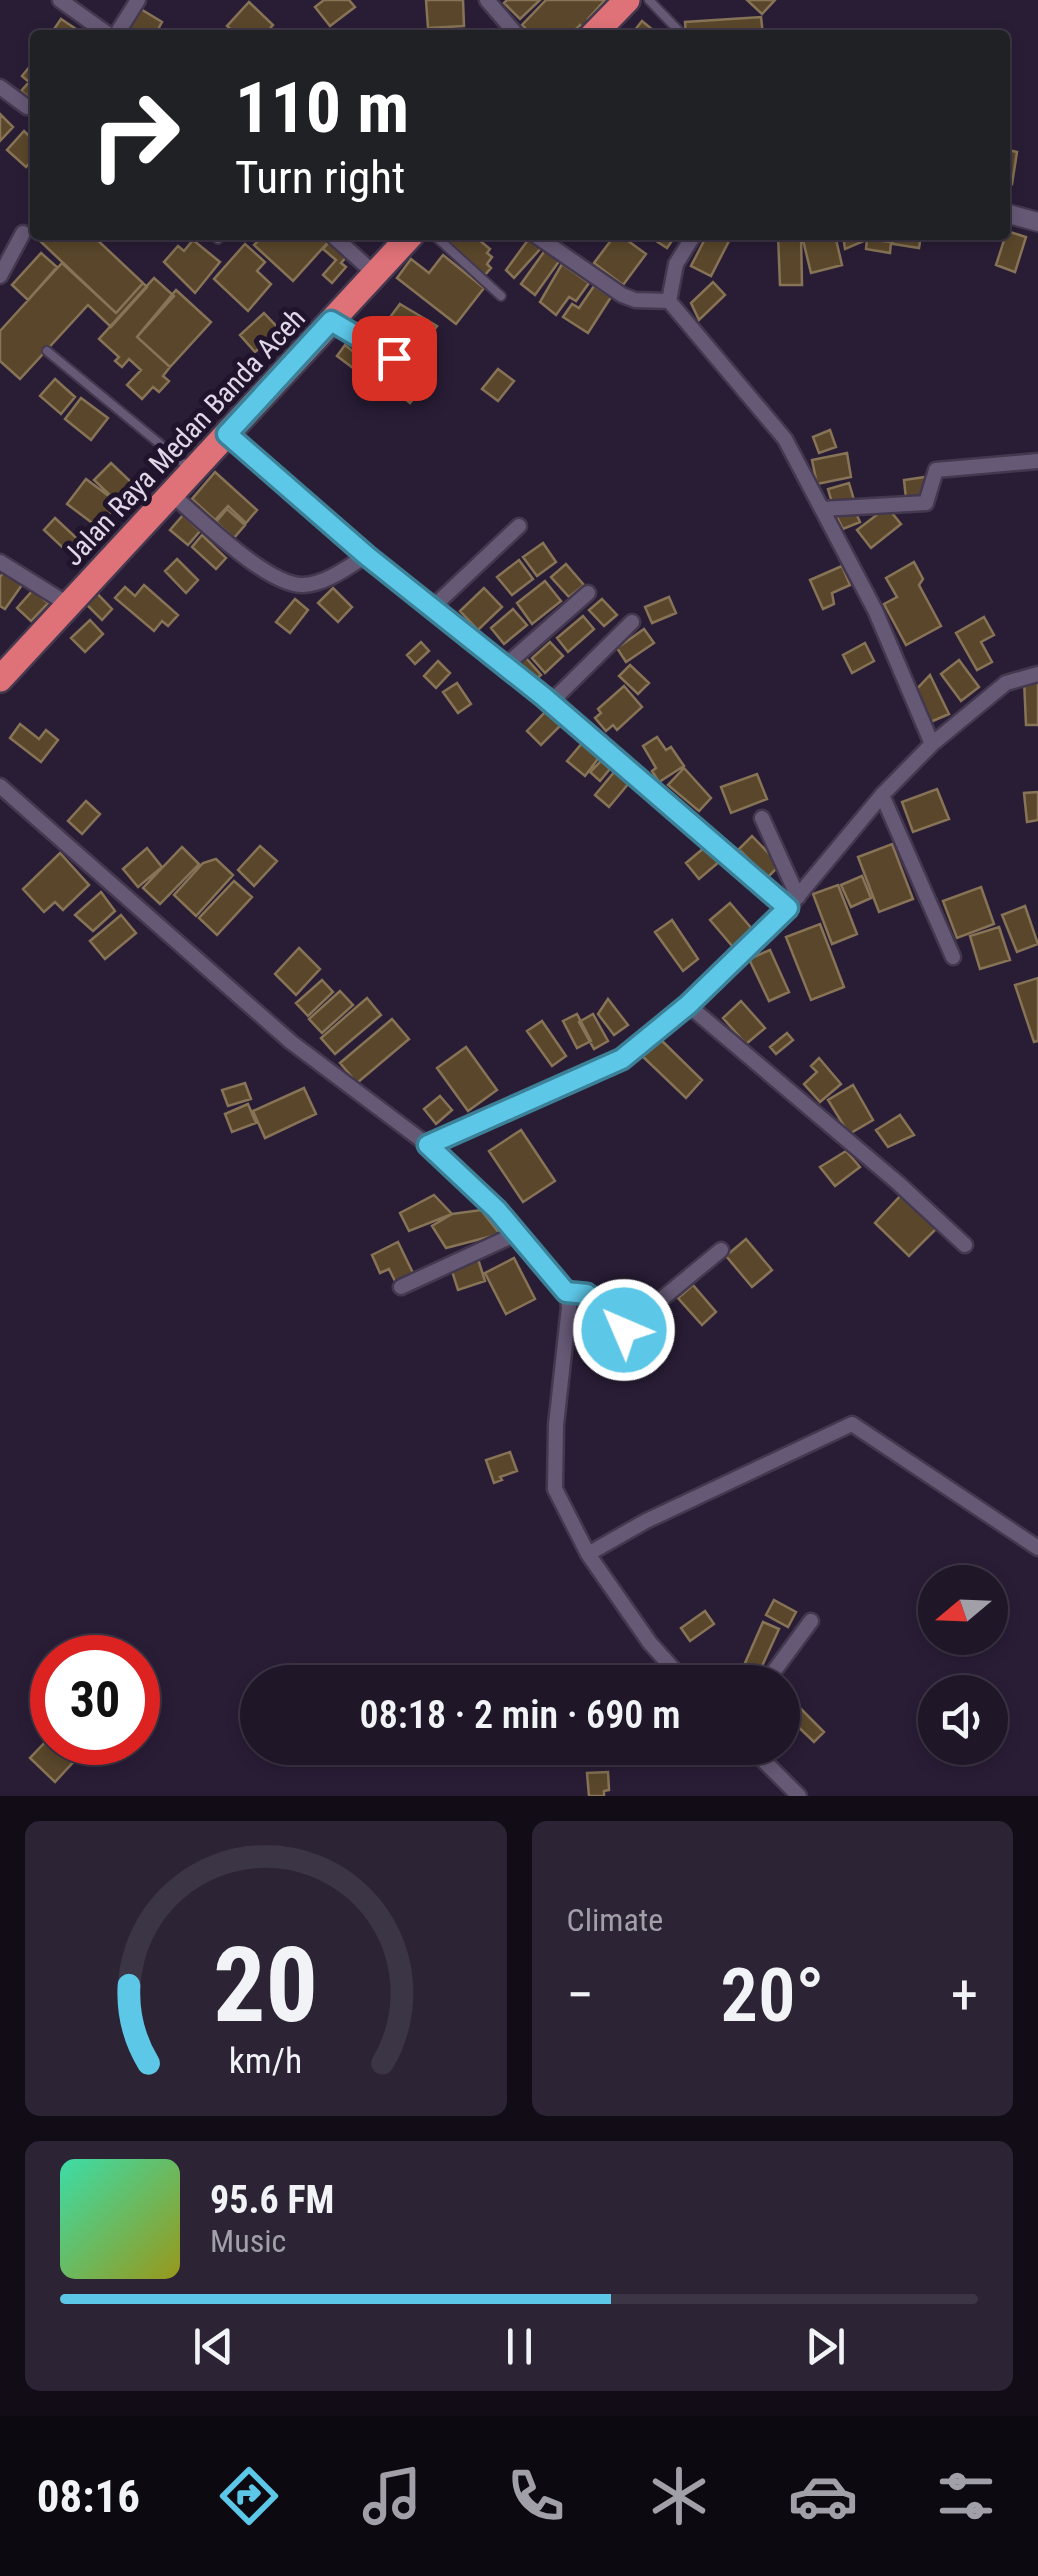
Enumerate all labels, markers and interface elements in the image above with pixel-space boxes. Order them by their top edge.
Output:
text: 110 m [235,67,409,149]
icon: right [70,70,200,200]
text: Turn right [235,151,405,204]
street label: Jalan Raya Medan Banda Aceh [56,302,312,572]
pin [352,316,437,401]
icon: arrive [367,331,422,386]
position arrow [572,1278,676,1382]
north arrow [918,1565,1008,1655]
map controls [918,1565,1008,1765]
speed limit sign: 30 [30,1635,160,1765]
button: sound [918,1675,1008,1765]
text: 08:18 · 2 min · 690 m [360,1693,680,1737]
text: Climate [567,1901,663,1939]
text: 20 [213,1925,318,2046]
text: 20° [720,1951,825,2039]
text: − [567,1963,594,2027]
text: + [951,1963,978,2027]
text: km/h [229,2040,303,2082]
text: 95.6 FM [210,2178,334,2222]
text: Music [210,2222,286,2260]
icon: previous [186,2319,241,2374]
icon: pause [492,2319,547,2374]
icon: next [798,2319,853,2374]
icon: directions [214,2461,284,2531]
icon: music [357,2461,427,2531]
icon: phone [501,2461,571,2531]
icon: climate [644,2461,714,2531]
icon: car [788,2461,858,2531]
icon: filters [931,2461,1001,2531]
text: 08:16 [37,2470,140,2523]

